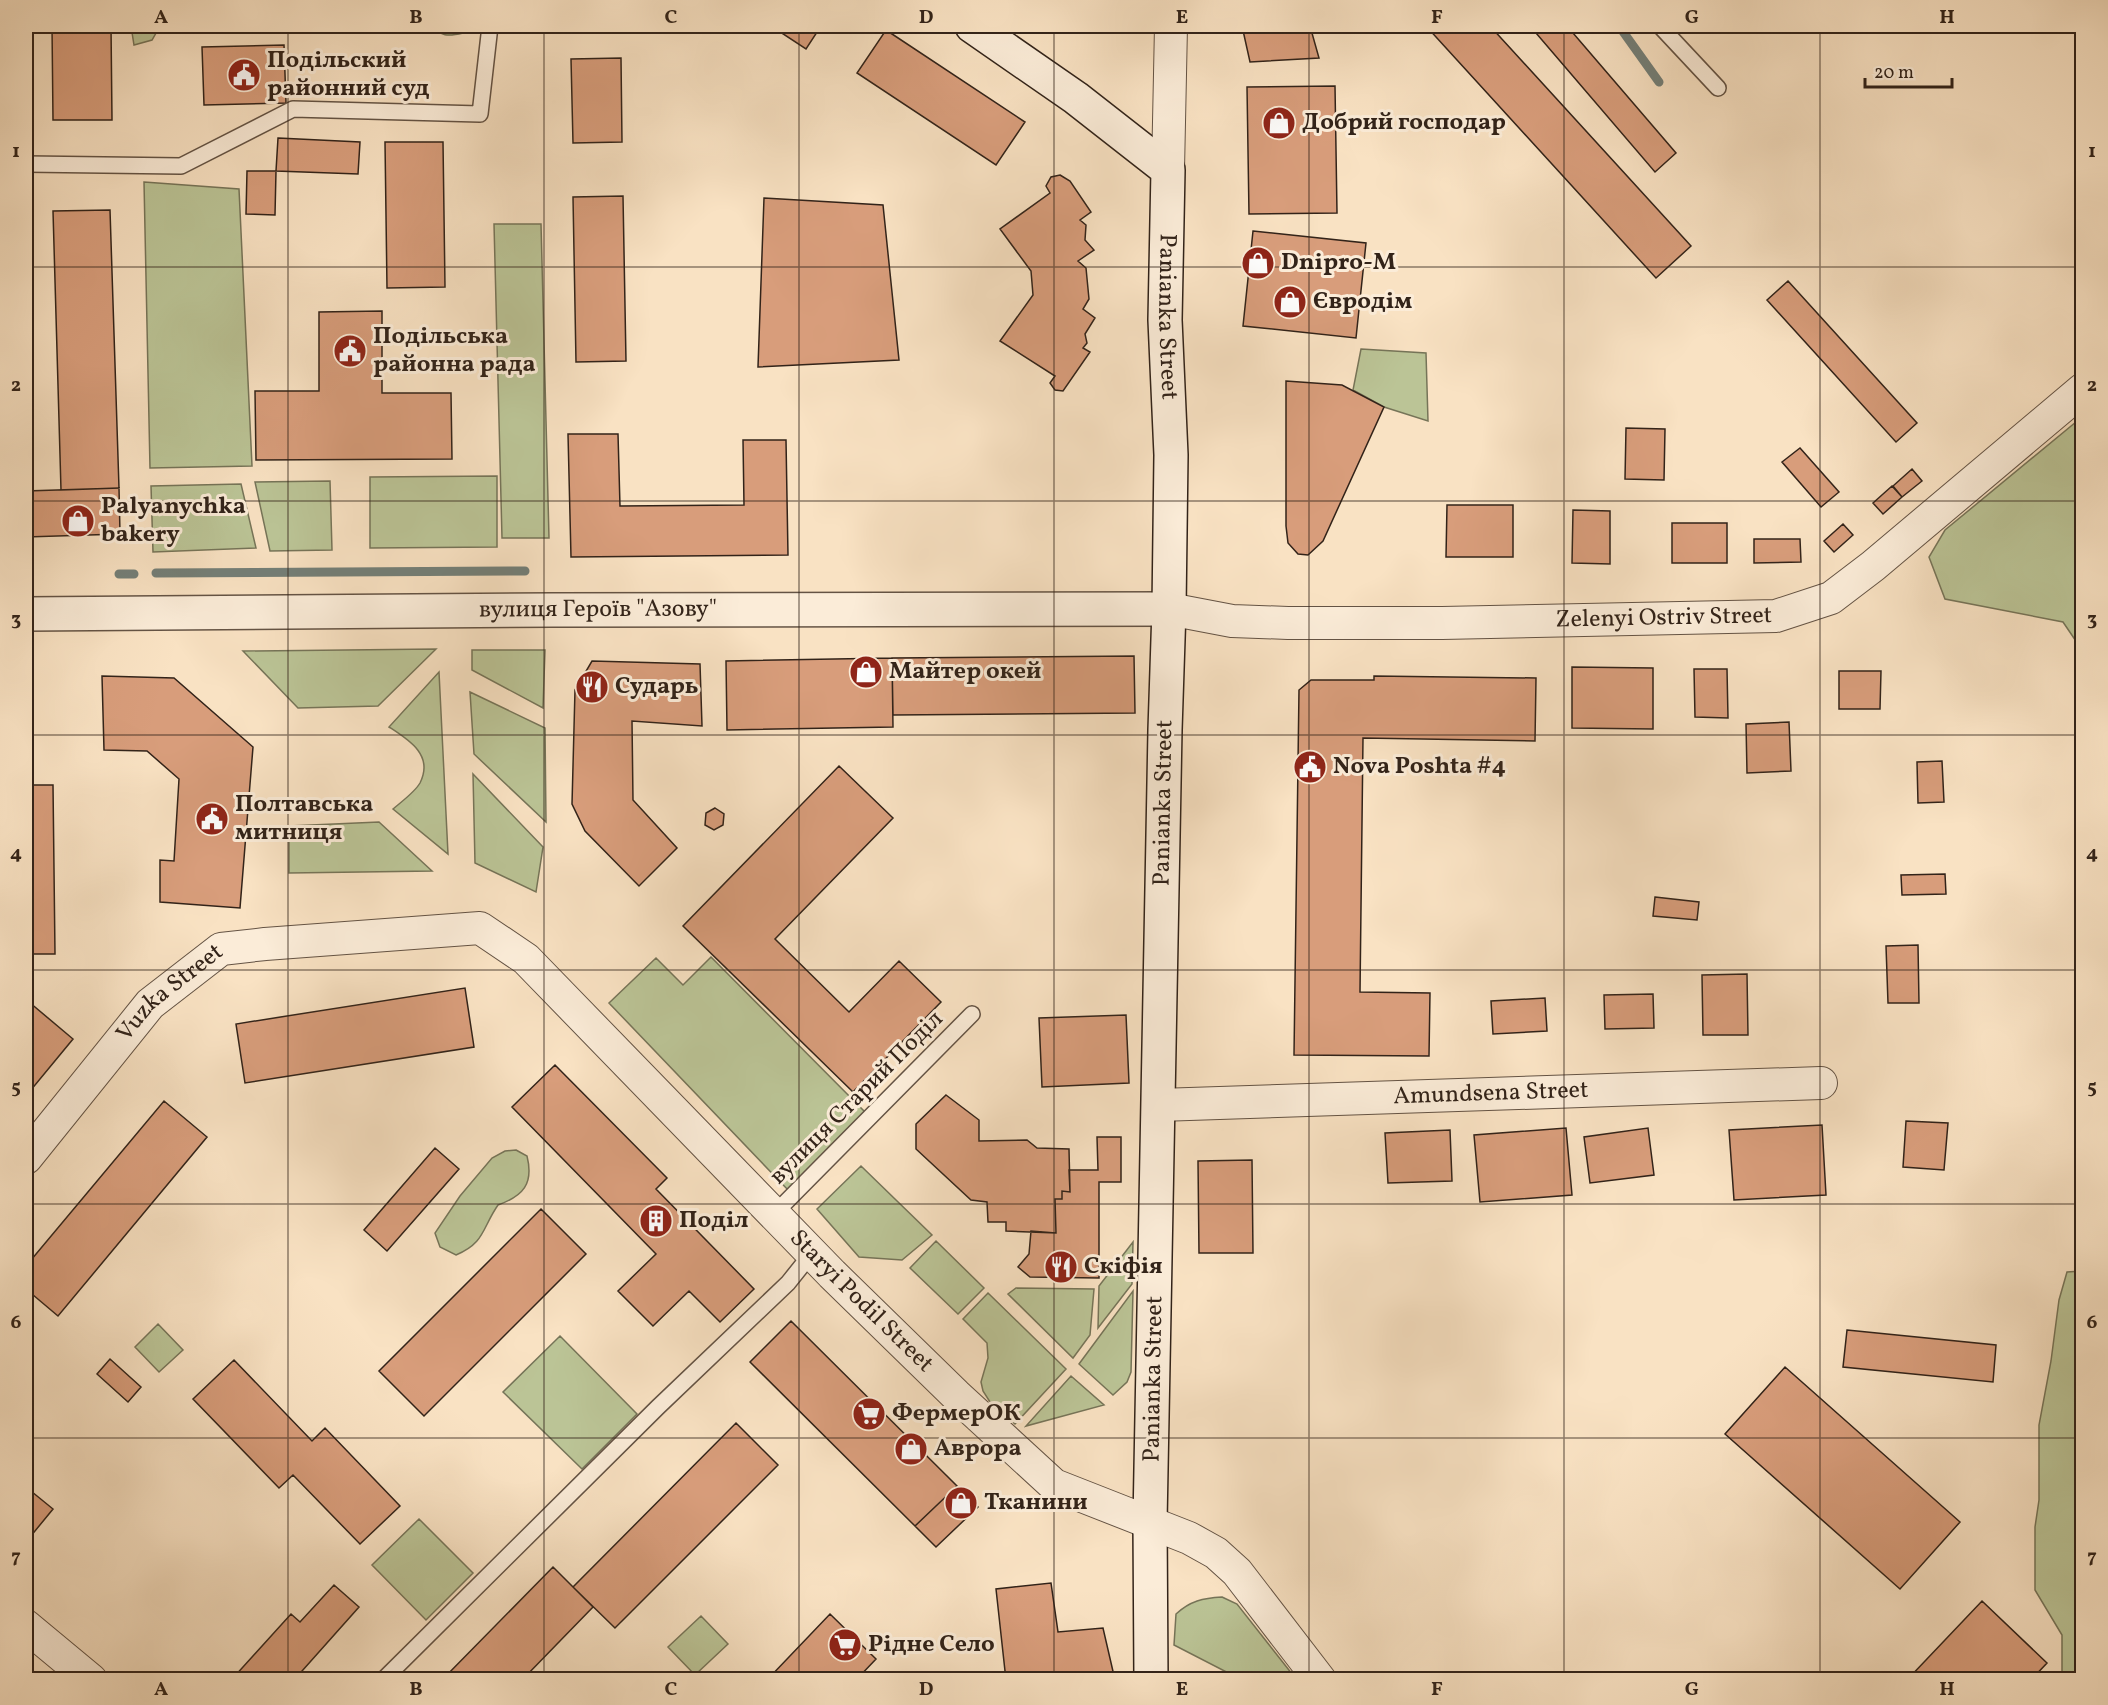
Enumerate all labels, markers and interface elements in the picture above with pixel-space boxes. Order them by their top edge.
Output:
text: A [154,4,168,32]
text: B [409,4,423,32]
text: C [665,4,678,32]
text: D [919,4,933,32]
text: E [1176,4,1188,32]
text: F [1431,4,1443,32]
text: G [1685,4,1699,32]
text: H [1939,4,1955,32]
place label: Подільский районний суд [267,44,430,106]
scale bar [1865,51,1952,89]
public building icon: Подільский районний суд [226,57,262,93]
text: 20 m [1874,61,1914,86]
shop icon: Добрий господар [1261,105,1297,141]
place label: Добрий господар [1302,106,1506,140]
text: 1 [12,138,20,166]
text: 1 [2088,138,2096,166]
street label: Panianka Street [1148,233,1186,401]
shop icon: Dnipro-M [1240,245,1276,281]
place label: Dnipro-M [1281,246,1396,280]
shop icon: Євродім [1272,284,1308,320]
place label: Євродім [1313,285,1412,319]
place label: Подільська районна рада [373,320,536,382]
public building icon: Подільська районна рада [332,333,368,369]
text: 2 [11,372,21,400]
text: 2 [2087,372,2097,400]
place label: Palyanychka bakery [101,490,246,552]
shop icon: Palyanychka bakery [60,503,96,539]
street label: вулиця Героїв "Азову" [479,593,717,628]
street label: Zelenyi Ostriv Street [1555,599,1773,638]
text: 3 [11,606,21,634]
text: 3 [2087,606,2097,634]
shop icon: Майтер окей [848,654,884,690]
place label: Майтер окей [889,655,1041,689]
restaurant icon: Сударь [574,669,610,705]
place label: Сударь [615,670,699,704]
street label: Panianka Street [1146,719,1182,887]
public building icon: Nova Poshta #4 [1292,749,1328,785]
place label: Nova Poshta #4 [1333,750,1506,784]
place label: Полтавська митниця [235,788,373,850]
public building icon: Полтавська митниця [194,801,230,837]
text: 4 [10,840,22,868]
text: 4 [2086,840,2098,868]
street label: Vuzka Street [109,936,231,1049]
street label: вулиця Старий Поділ [762,1003,952,1193]
text: 5 [11,1074,21,1102]
street label: Amundsena Street [1393,1074,1589,1114]
text: 5 [2087,1074,2097,1102]
building icon: Поділ [638,1203,674,1239]
place label: Поділ [679,1204,748,1238]
street label: Staryi Podil Street [781,1222,941,1381]
restaurant icon: Скіфія [1043,1249,1079,1285]
place label: Скіфія [1084,1250,1163,1284]
street label: Panianka Street [1136,1295,1172,1463]
text: 6 [11,1309,22,1337]
text: 6 [2087,1309,2098,1337]
supermarket icon: ФермерОК [851,1396,887,1432]
place label: ФермерОК [892,1397,1021,1431]
shop icon: Аврора [893,1431,929,1467]
place label: Аврора [934,1432,1022,1466]
shop icon: Тканини [943,1485,979,1521]
place label: Тканини [984,1486,1088,1520]
text: 7 [11,1543,21,1571]
text: 7 [2087,1543,2097,1571]
supermarket icon: Рідне Село [827,1627,863,1663]
place label: Рідне Село [868,1628,995,1662]
text: A [154,1676,168,1704]
text: B [409,1676,423,1704]
text: C [665,1676,678,1704]
text: D [919,1676,933,1704]
text: E [1176,1676,1188,1704]
text: F [1431,1676,1443,1704]
text: G [1685,1676,1699,1704]
text: H [1939,1676,1955,1704]

